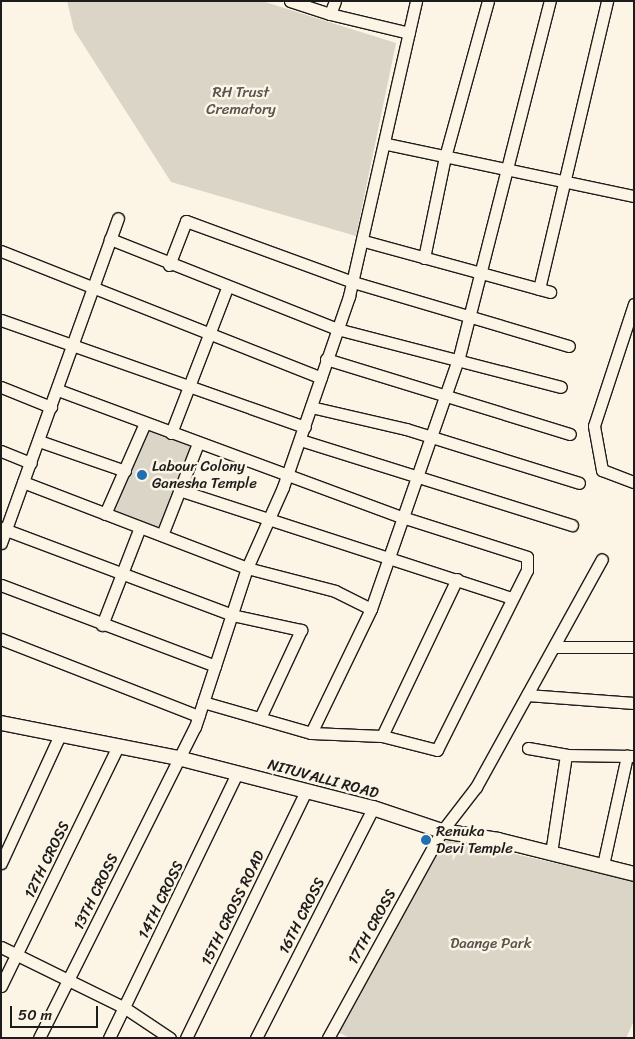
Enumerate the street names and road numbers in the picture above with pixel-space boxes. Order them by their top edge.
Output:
street label: NITUVALLI ROAD [266,756,380,802]
street label: 12TH CROSS [21,819,73,901]
street label: 15TH CROSS ROAD [197,848,269,968]
street label: 13TH CROSS [70,851,122,933]
street label: 14TH CROSS [134,858,188,942]
street label: 16TH CROSS [275,875,329,957]
street label: 17TH CROSS [344,886,400,968]

